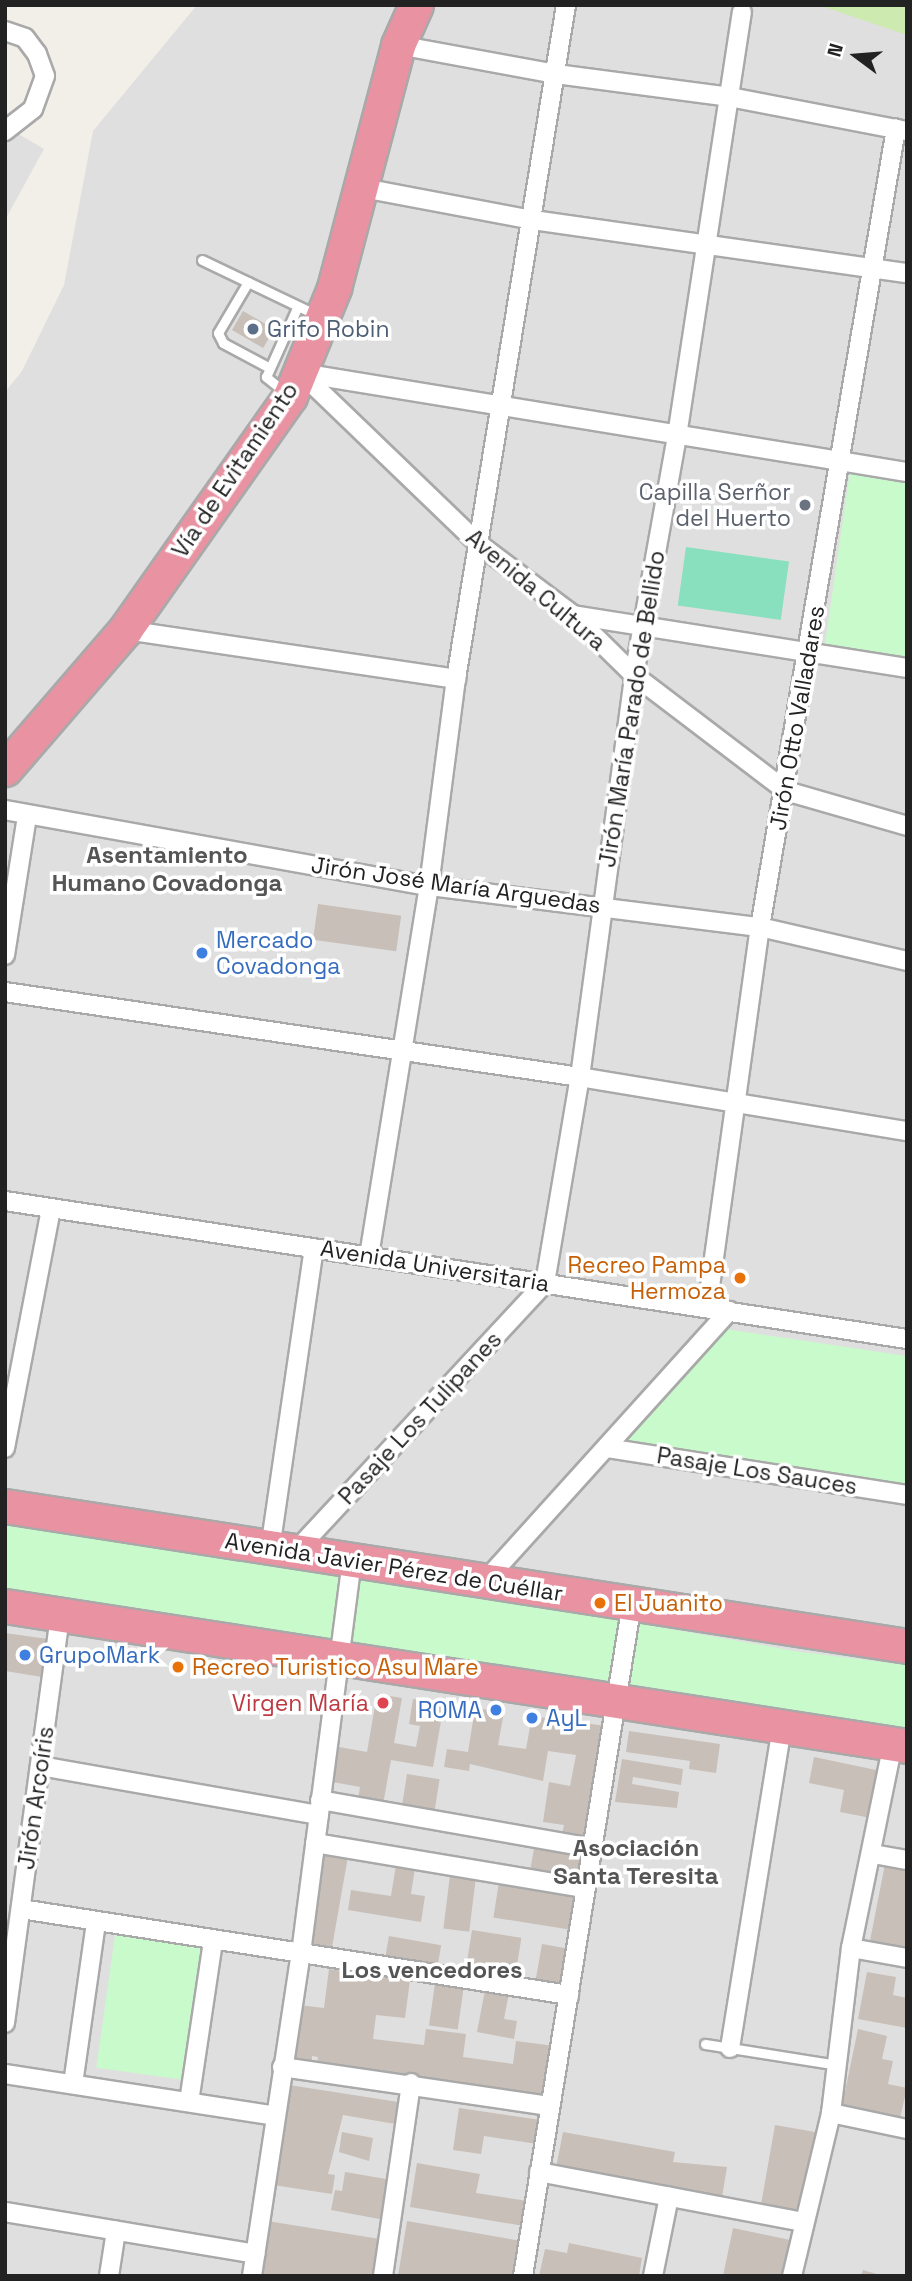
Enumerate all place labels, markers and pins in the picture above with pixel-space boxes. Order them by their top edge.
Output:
place label: Grifo Robin [267,315,390,343]
marker: Grifo Robin [245,321,261,337]
place label: Capilla Serñor del Huerto [639,478,791,532]
marker: Capilla Serñor del Huerto [797,497,813,513]
place label: Mercado Covadonga [216,926,341,980]
marker: Mercado Covadonga [194,945,210,961]
place label: Recreo Pampa Hermoza [568,1251,726,1305]
marker: Recreo Pampa Hermoza [732,1270,748,1286]
place label: El Juanito [614,1589,723,1617]
marker: El Juanito [592,1595,608,1611]
place label: GrupoMark [39,1641,160,1669]
marker: GrupoMark [17,1647,33,1663]
place label: Recreo Turistico Asu Mare [192,1653,480,1681]
marker: Recreo Turistico Asu Mare [170,1659,186,1675]
place label: Virgen María [232,1689,369,1717]
marker: Virgen María [375,1695,391,1711]
place label: ROMA [418,1696,482,1724]
marker: ROMA [488,1702,504,1718]
place label: AyL [546,1704,587,1732]
marker: AyL [524,1710,540,1726]

